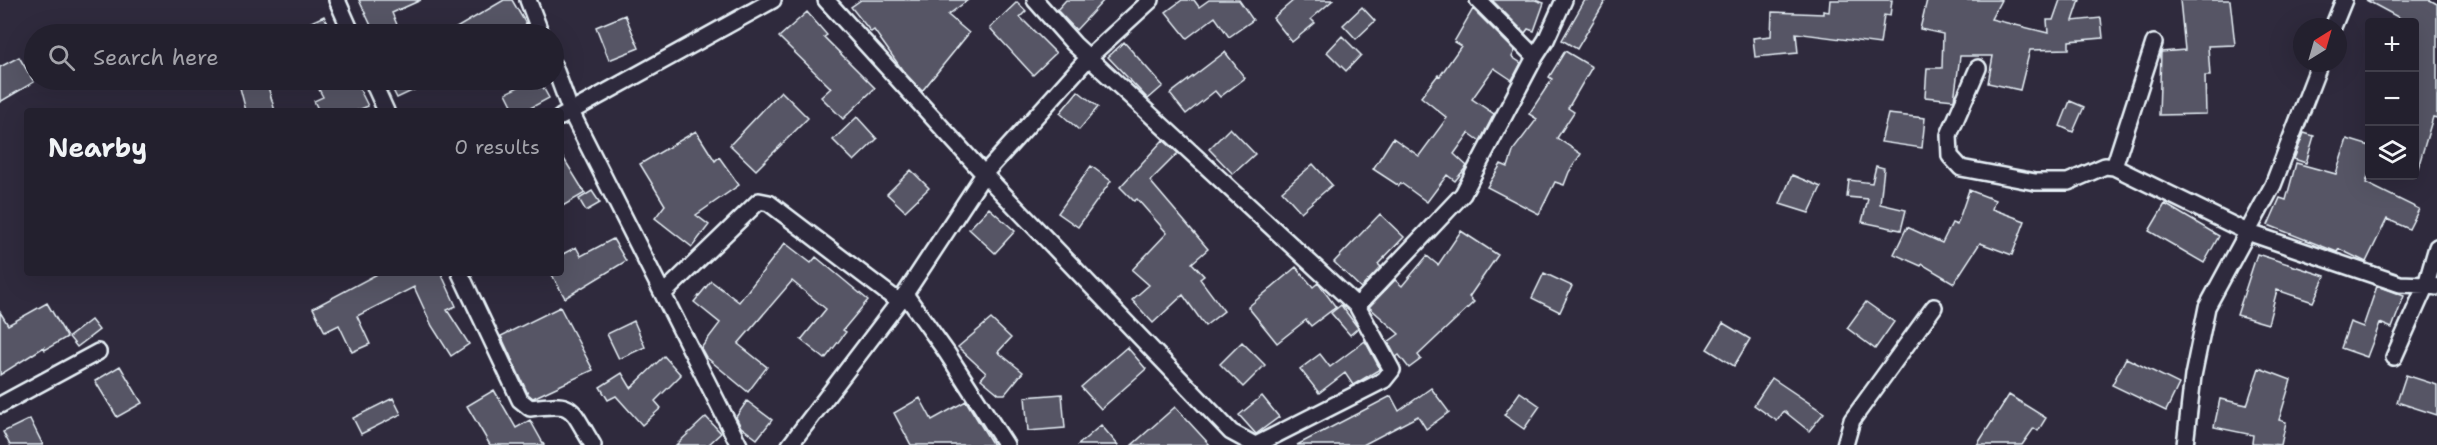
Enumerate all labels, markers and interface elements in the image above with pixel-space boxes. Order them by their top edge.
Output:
north arrow [2293,18,2347,72]
map controls [2365,18,2419,180]
button: + [2365,18,2419,72]
search box [24,24,564,90]
icon: search [45,41,78,74]
text: Search here [93,43,219,72]
button: − [2365,72,2419,126]
button: layers [2365,126,2419,180]
text: Nearby [48,130,147,165]
text: 0 results [454,134,540,160]

